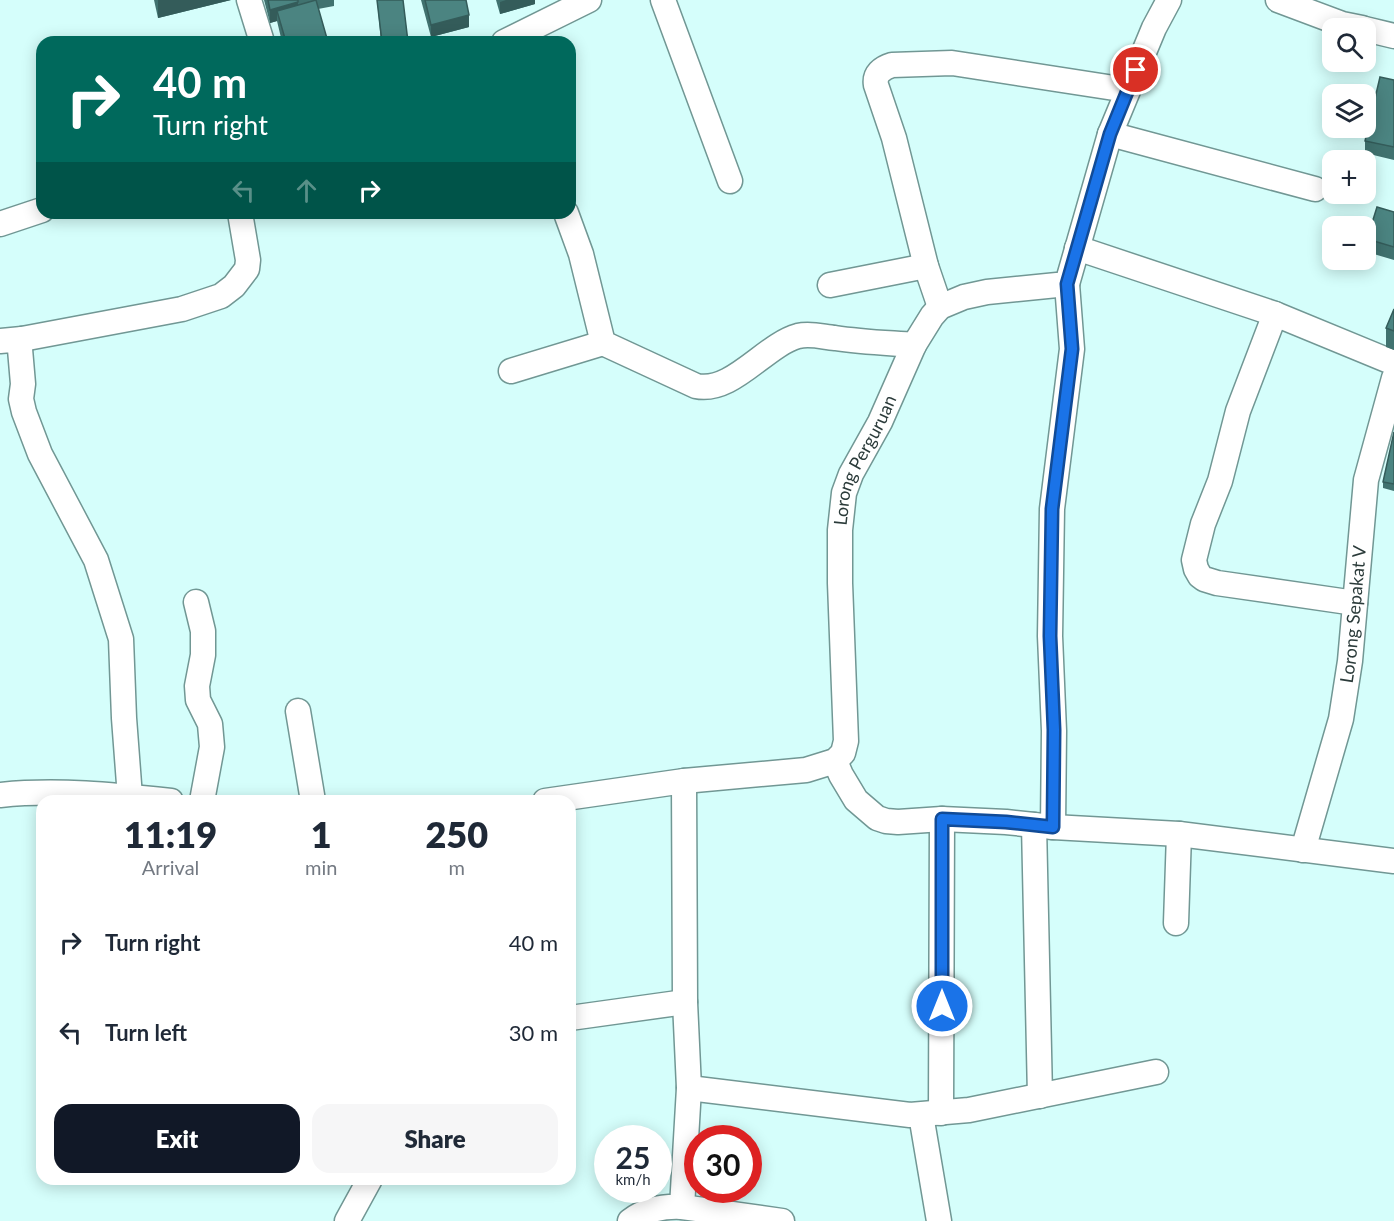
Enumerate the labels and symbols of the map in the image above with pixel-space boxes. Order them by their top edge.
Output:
pin [1110,44,1161,95]
street label: Lorong Perguruan [829,391,901,526]
street label: Lorong Sepakat V [1335,544,1370,684]
position arrow [910,974,974,1038]
speed limit sign: 30 [684,1125,762,1203]

